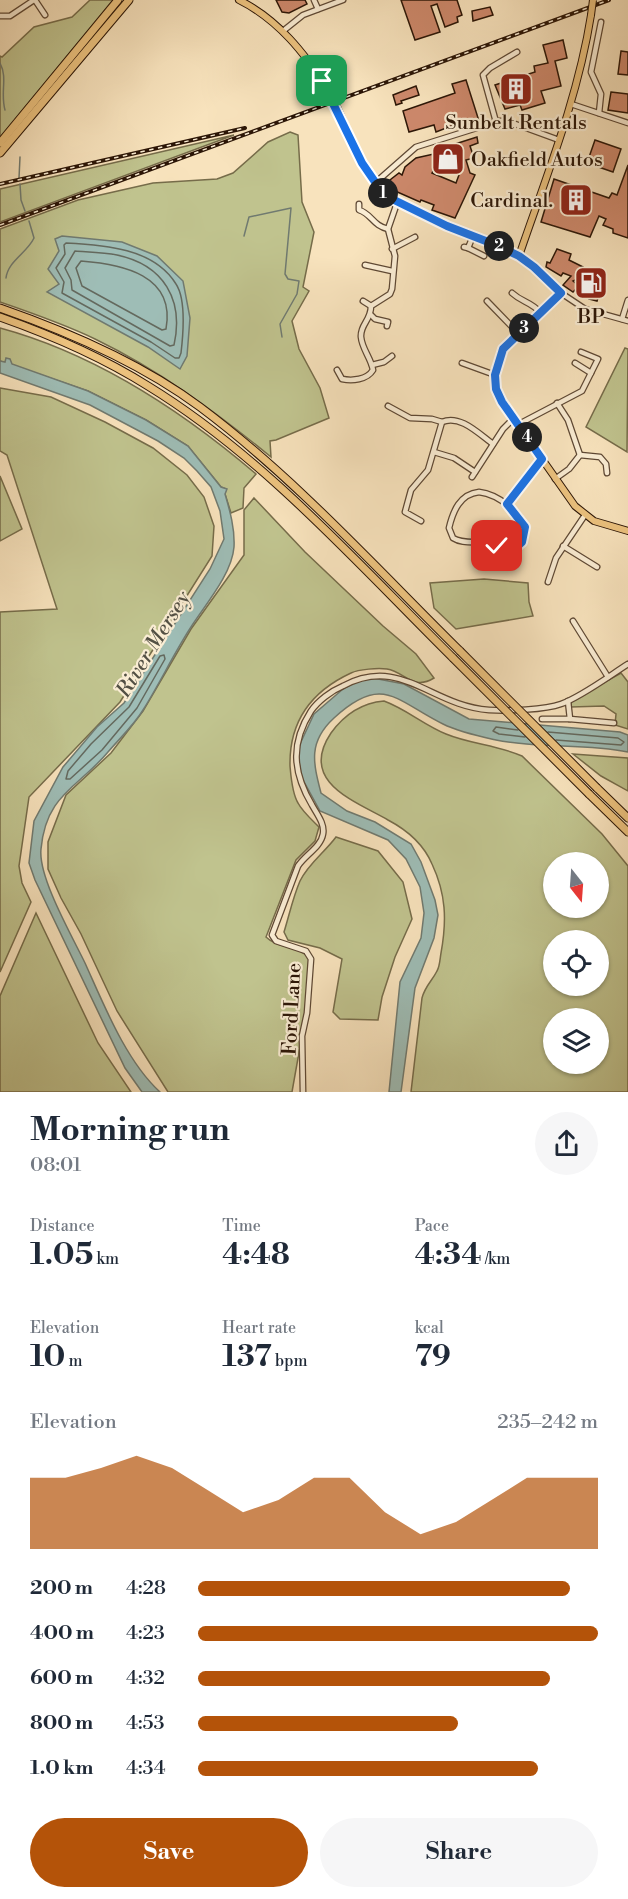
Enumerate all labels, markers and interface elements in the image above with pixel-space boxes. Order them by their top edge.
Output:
pin [296,55,347,106]
icon: arrive [305,64,338,97]
building icon: Sunbelt Rentals [498,71,534,107]
place label: Sunbelt Rentals [445,111,587,136]
shop icon: Oakfield Autos [430,141,466,177]
place label: Oakfield Autos [471,148,603,173]
pin: 1 [368,178,398,208]
building icon: Cardinal. [558,182,594,218]
text: 1 [379,183,387,203]
place label: Cardinal. [470,189,553,214]
pin: 2 [484,231,514,261]
text: 2 [494,236,504,256]
fuel station icon: BP [573,265,609,301]
place label: BP [576,305,605,330]
pin: 3 [509,313,539,343]
text: 3 [519,318,529,338]
pin: 4 [512,422,542,452]
text: 4 [522,427,532,447]
pin [471,520,522,571]
icon: check [480,529,513,562]
water label: River Mersey [110,586,197,703]
north arrow [543,852,609,918]
map controls [543,852,609,1074]
button: locate [543,930,609,996]
street label: Ford Lane [278,962,307,1056]
button: layers [543,1008,609,1074]
text: Morning run [30,1110,230,1151]
button: share [535,1112,598,1175]
text: 08:01 [30,1153,81,1178]
text: Distance [30,1216,95,1236]
text: Time [222,1216,261,1236]
text: Pace [415,1216,449,1236]
text: 1.05 [30,1236,93,1274]
text: 4:48 [222,1236,290,1274]
text: 4:34 [415,1236,482,1274]
text: km [93,1249,119,1269]
text: /km [482,1249,510,1269]
text: Elevation [30,1318,99,1338]
text: Heart rate [222,1318,296,1338]
text: kcal [415,1318,444,1338]
text: 10 [30,1338,65,1376]
text: 137 [222,1338,272,1376]
text: 79 [415,1338,451,1376]
text: m [65,1351,83,1371]
text: bpm [272,1351,307,1371]
text: Elevation [30,1410,117,1435]
text: 235–242 m [497,1410,598,1435]
text: 200 m [30,1576,93,1601]
text: 4:28 [126,1576,166,1601]
text: 400 m [30,1621,94,1646]
text: 4:23 [126,1621,165,1646]
text: 600 m [30,1666,93,1691]
text: 4:32 [126,1666,165,1691]
text: 800 m [30,1711,93,1736]
text: 4:53 [126,1711,164,1736]
text: 1.0 km [30,1756,94,1781]
text: 4:34 [126,1756,166,1781]
button: Save [30,1818,308,1887]
button: Share [320,1818,598,1887]

